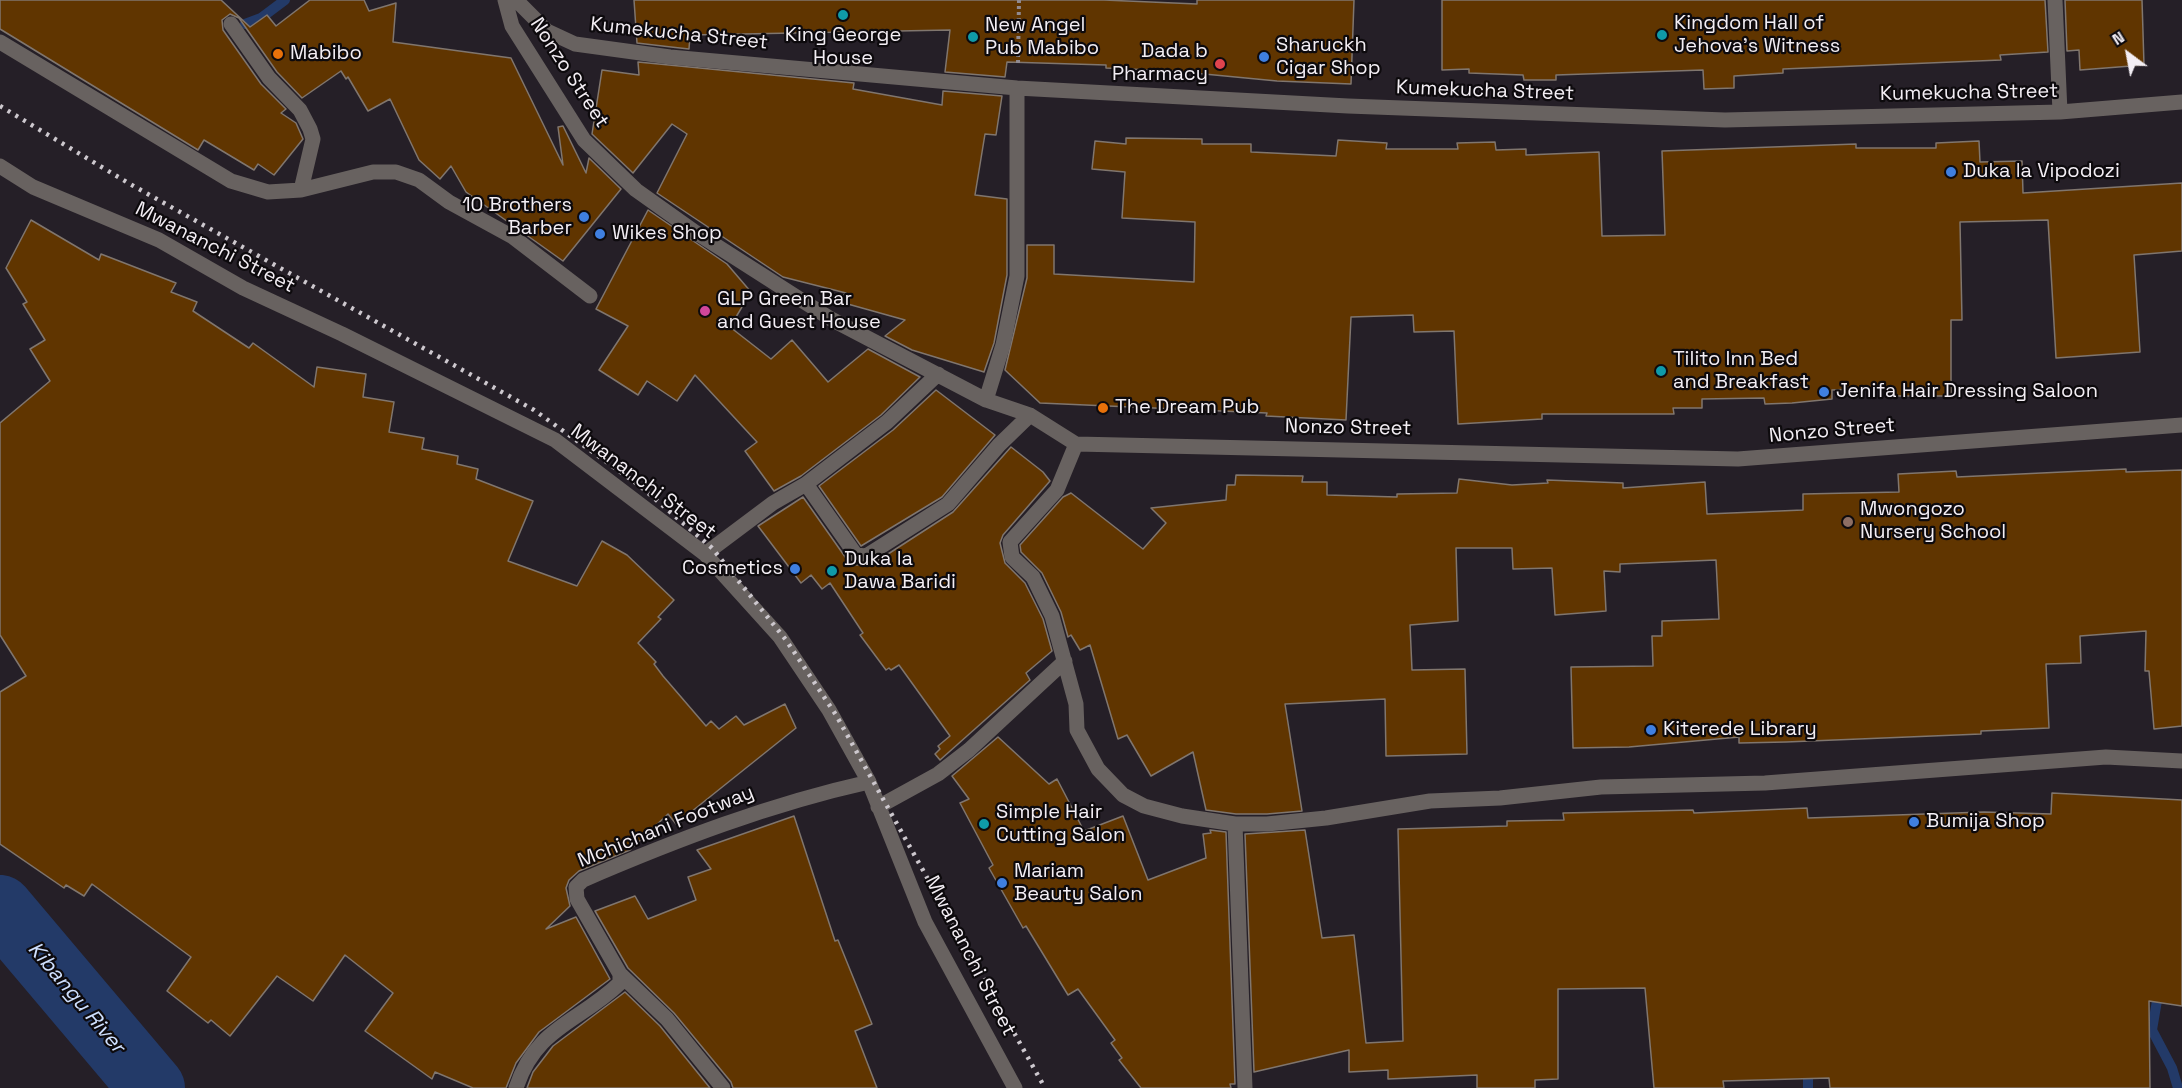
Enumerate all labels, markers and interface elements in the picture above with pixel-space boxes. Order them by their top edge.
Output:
marker: King George House [836,8,850,22]
place label: Kingdom Hall of Jehova's Witness [1674,12,1840,59]
street label: Nonzo Street [524,13,614,133]
street label: Kumekucha Street [589,13,769,55]
place label: New Angel Pub Mabibo [985,14,1099,61]
place label: King George House [785,24,901,71]
north arrow [2098,24,2158,84]
text: N [2108,27,2128,50]
marker: Kingdom Hall of Jehova's Witness [1655,28,1669,42]
marker: New Angel Pub Mabibo [966,30,980,44]
place label: Sharuckh Cigar Shop [1276,34,1381,81]
place label: Dada b Pharmacy [1112,40,1208,87]
place label: Mabibo [290,42,362,66]
marker: Mabibo [271,47,285,61]
marker: Sharuckh Cigar Shop [1257,50,1271,64]
marker: Dada b Pharmacy [1213,57,1227,71]
street label: Kumekucha Street [1395,76,1575,106]
street label: Kumekucha Street [1880,79,2058,107]
place label: Duka la Vipodozi [1963,160,2120,184]
marker: Duka la Vipodozi [1944,165,1958,179]
place label: 10 Brothers Barber [462,194,572,241]
street label: Mwananchi Street [131,197,299,299]
marker: 10 Brothers Barber [577,210,591,224]
place label: Wikes Shop [612,222,722,246]
marker: Wikes Shop [593,227,607,241]
place label: GLP Green Bar and Guest House [717,288,881,335]
marker: GLP Green Bar and Guest House [698,304,712,318]
place label: Tilito Inn Bed and Breakfast [1673,348,1809,395]
marker: Tilito Inn Bed and Breakfast [1654,364,1668,378]
place label: Jenifa Hair Dressing Saloon [1836,380,2098,404]
marker: Jenifa Hair Dressing Saloon [1817,385,1831,399]
place label: The Dream Pub [1115,396,1259,420]
marker: The Dream Pub [1096,401,1110,415]
street label: Nonzo Street [1768,414,1896,448]
street label: Nonzo Street [1285,415,1411,441]
street label: Mwananchi Street [565,419,721,545]
place label: Mwongozo Nursery School [1860,498,2006,545]
marker: Mwongozo Nursery School [1841,515,1855,529]
place label: Duka la Dawa Baridi [844,548,956,595]
place label: Cosmetics [682,557,783,581]
marker: Cosmetics [788,562,802,576]
marker: Duka la Dawa Baridi [825,564,839,578]
place label: Kiterede Library [1663,718,1817,742]
marker: Kiterede Library [1644,723,1658,737]
street label: Mchichani Footway [574,781,758,873]
place label: Simple Hair Cutting Salon [996,801,1125,848]
place label: Bumija Shop [1926,810,2045,834]
marker: Bumija Shop [1907,815,1921,829]
marker: Simple Hair Cutting Salon [977,817,991,831]
place label: Mariam Beauty Salon [1014,860,1142,907]
street label: Mwananchi Street [919,872,1021,1040]
marker: Mariam Beauty Salon [995,876,1009,890]
water label: Kibangu River [22,937,130,1059]

